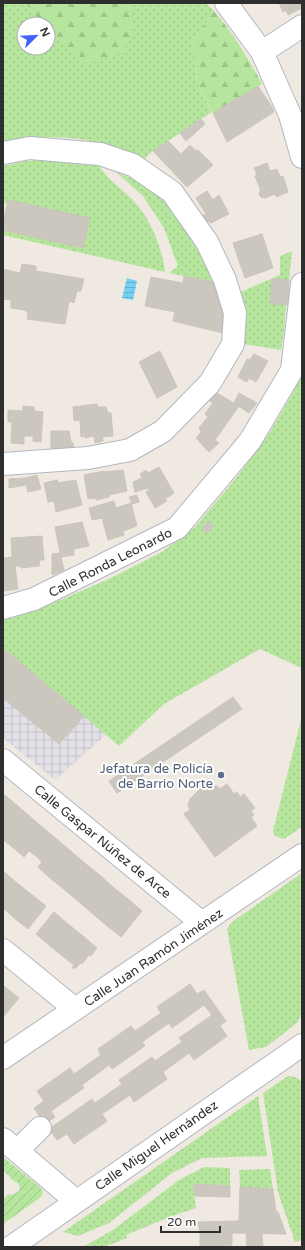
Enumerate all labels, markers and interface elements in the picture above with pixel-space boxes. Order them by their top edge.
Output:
north arrow [16,16,56,56]
text: N [37,25,52,39]
street label: Calle Ronda Leonardo [46,525,175,601]
place label: Jefatura de Policía de Barrio Norte [100,761,213,792]
marker: Jefatura de Policía de Barrio Norte [216,770,226,780]
street label: Calle Gaspar Núñez de Arce [31,782,174,902]
street label: Calle Juan Ramón Jiménez [81,905,226,1010]
street label: Calle Miguel Hernández [92,1097,221,1194]
scale bar [161,1208,220,1234]
text: 20 m [167,1215,196,1229]

